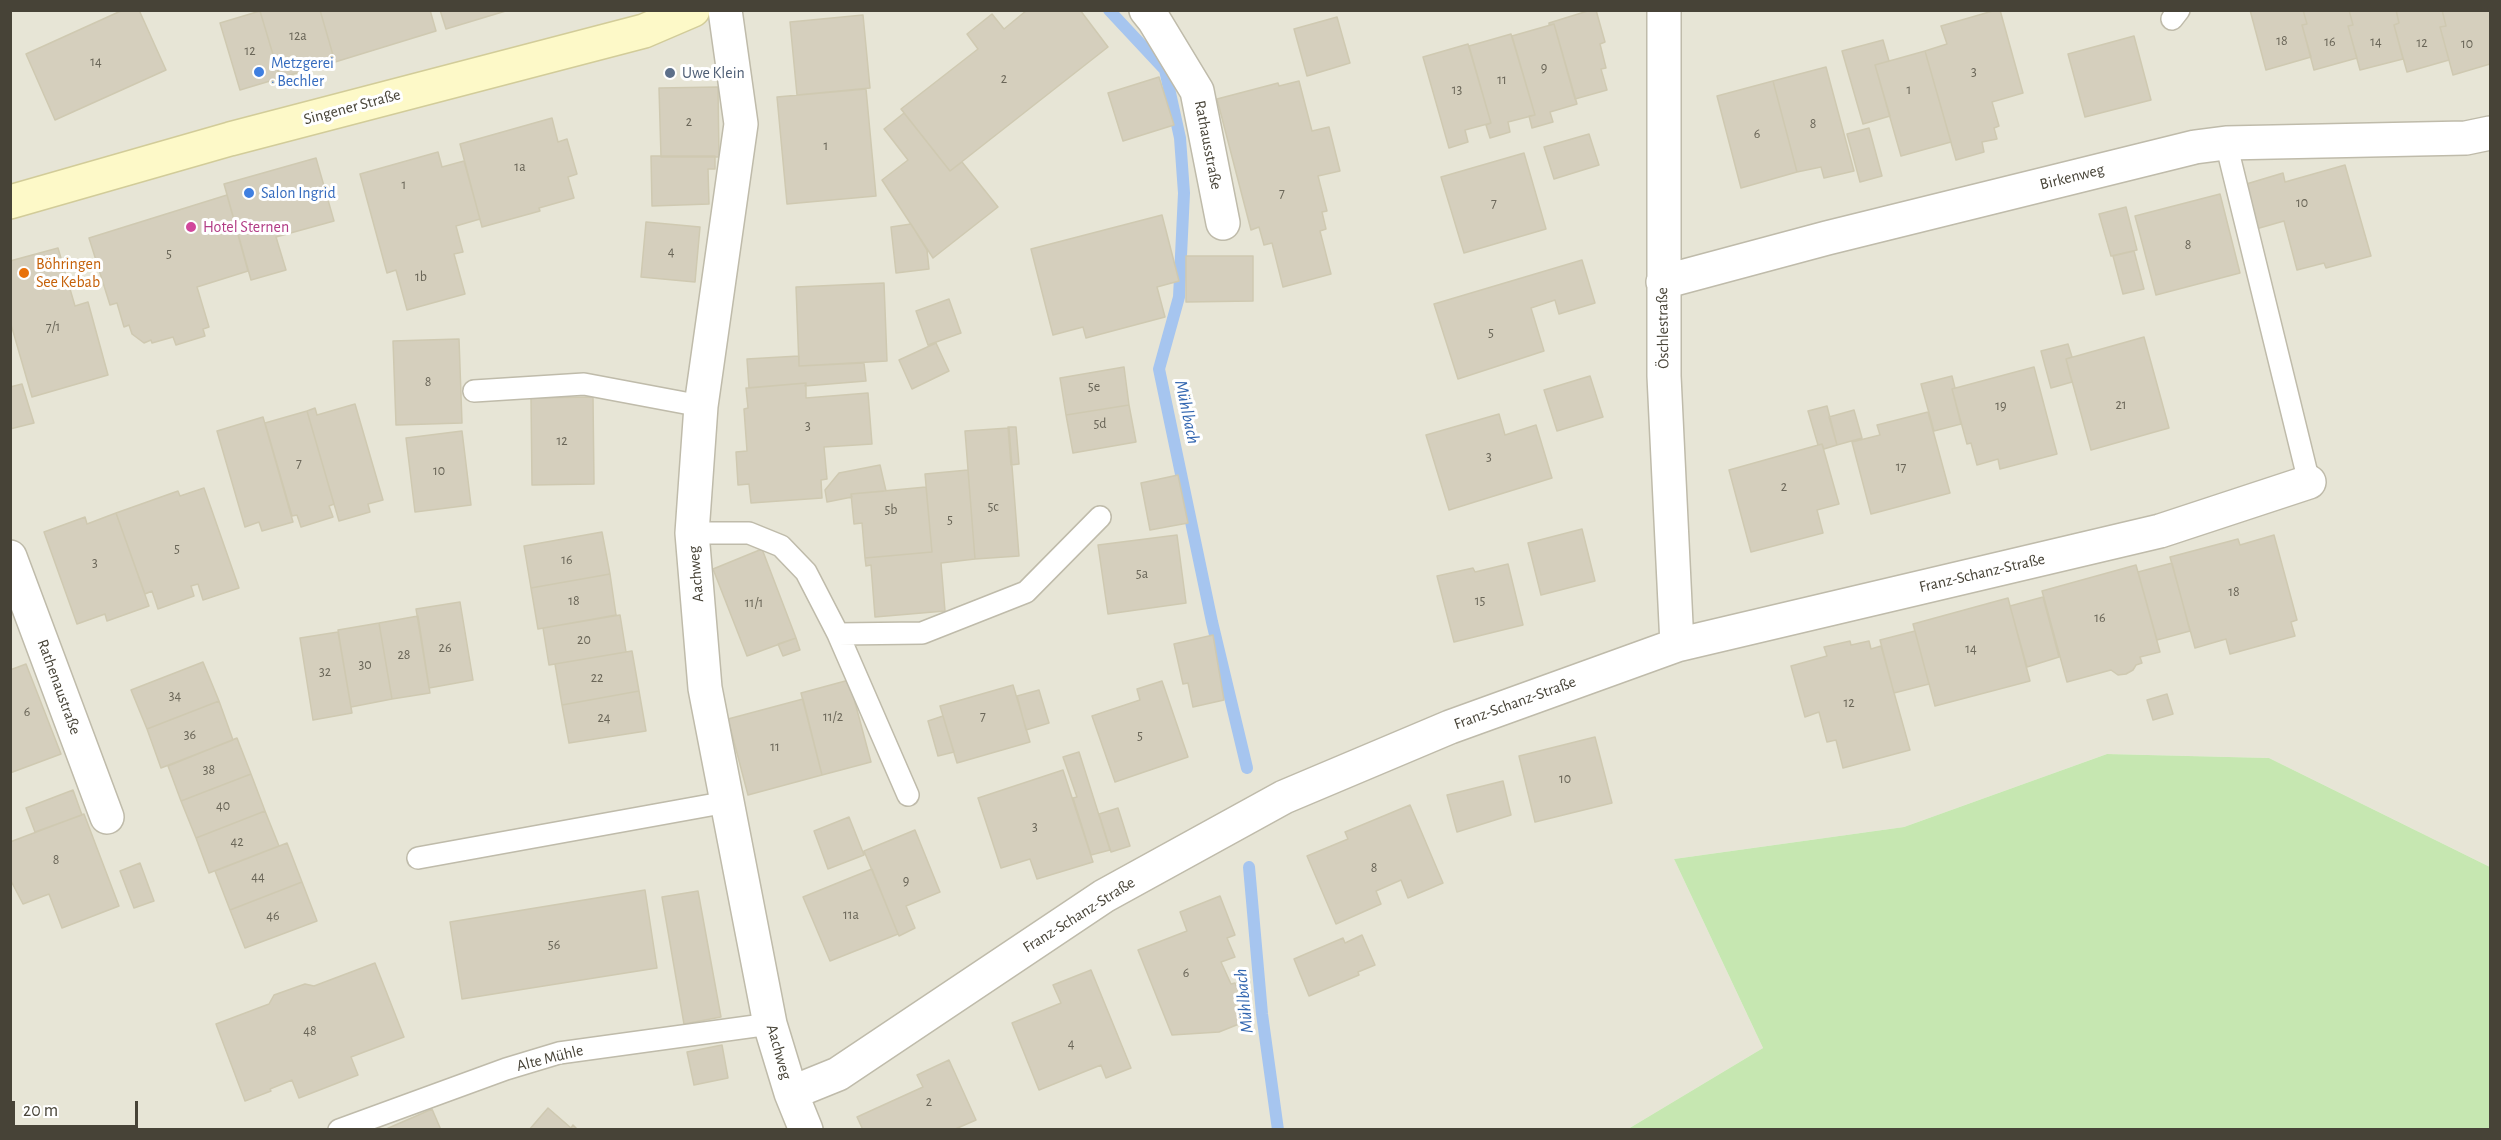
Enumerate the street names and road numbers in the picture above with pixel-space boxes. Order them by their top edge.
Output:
street label: Singener Straße [301,85,403,129]
street label: Rathausstraße [1190,99,1226,191]
street label: Birkenweg [2038,160,2106,194]
street label: Öschlestraße [1653,287,1673,369]
street label: Aachweg [684,545,708,603]
street label: Franz-Schanz-Straße [1917,549,2047,597]
street label: Rathenaustraße [33,637,85,737]
street label: Franz-Schanz-Straße [1451,672,1579,734]
street label: Franz-Schanz-Straße [1019,873,1139,957]
street label: Aachweg [762,1022,796,1082]
street label: Alte Mühle [515,1040,585,1076]

